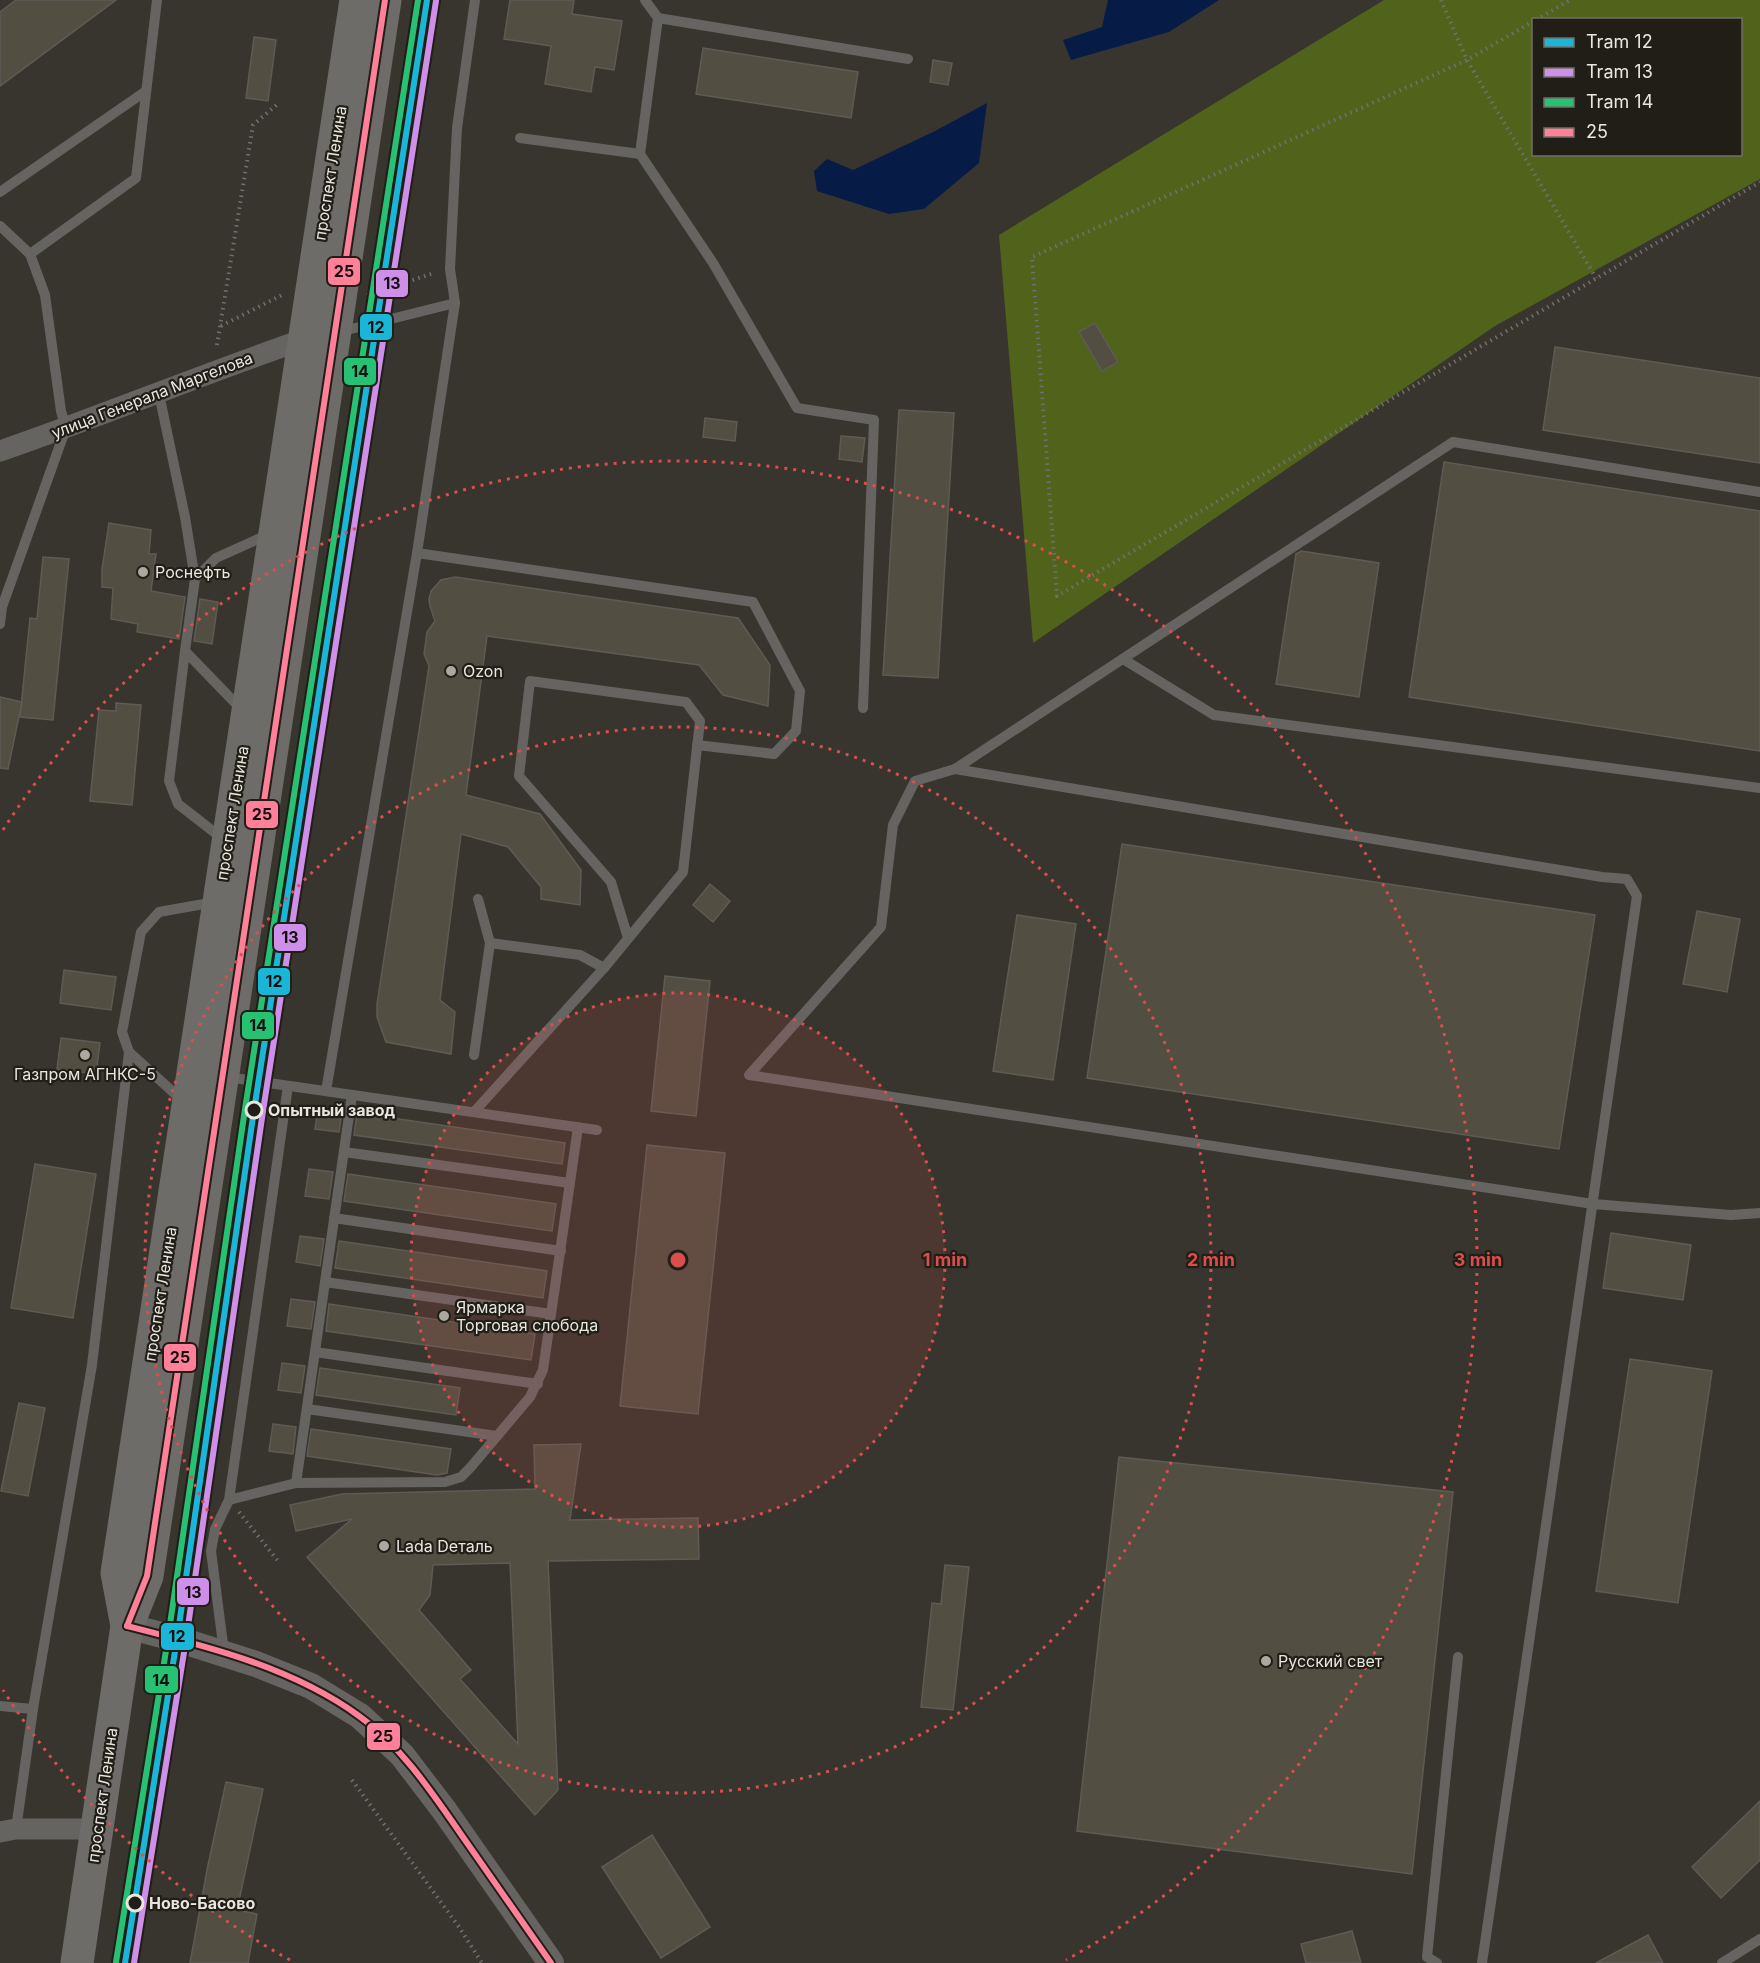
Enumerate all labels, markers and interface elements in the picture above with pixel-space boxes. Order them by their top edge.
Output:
legend [1532,18,1742,156]
text: Tram 12 [1586,31,1653,52]
text: Tram 13 [1586,61,1653,82]
text: Tram 14 [1586,91,1653,112]
street label: проспект Ленина [309,104,351,242]
text: 25 [1586,121,1608,142]
line badge: 25 [327,257,361,286]
text: 25 [334,261,354,281]
line badge: 13 [375,269,409,298]
text: 13 [383,273,401,293]
line badge: 12 [359,313,393,341]
text: 12 [368,317,384,337]
street label: улица Генерала Маргелова [49,347,255,443]
line badge: 14 [343,357,377,386]
text: 14 [351,361,369,381]
place label: Роснефть [155,562,230,582]
marker: Роснефть [136,565,150,579]
place label: Ozon [463,661,503,681]
marker: Ozon [444,664,458,678]
street label: проспект Ленина [211,744,253,882]
line badge: 25 [245,800,279,829]
text: 25 [252,804,272,824]
line badge: 13 [273,923,307,952]
text: 13 [281,927,299,947]
line badge: 12 [257,967,291,996]
text: 12 [266,971,282,991]
line badge: 14 [241,1011,275,1040]
text: 14 [249,1015,267,1035]
marker: Газпром АГНКС-5 [78,1048,92,1062]
place label: Газпром АГНКС-5 [14,1064,156,1084]
place label: Опытный завод [268,1100,396,1120]
marker: Опытный завод [245,1101,263,1119]
street label: проспект Ленина [139,1225,181,1363]
text: 1 min [923,1249,967,1270]
text: 2 min [1187,1249,1235,1270]
text: 3 min [1454,1249,1502,1270]
centre of rings [668,1250,688,1270]
place label: Ярмарка Торговая слобода [456,1297,598,1335]
marker: Ярмарка Торговая слобода [437,1309,451,1323]
line badge: 25 [163,1343,197,1372]
text: 25 [170,1347,190,1367]
place label: Lada Dеталь [396,1536,493,1556]
marker: Lada Dеталь [377,1539,391,1553]
line badge: 13 [176,1577,210,1606]
text: 13 [184,1582,202,1602]
line badge: 12 [160,1622,195,1651]
text: 12 [169,1626,185,1646]
place label: Русский свет [1278,1651,1383,1671]
marker: Русский свет [1259,1654,1273,1668]
line badge: 14 [144,1665,179,1694]
text: 14 [152,1670,170,1690]
line badge: 25 [366,1722,401,1751]
street label: проспект Ленина [83,1726,121,1864]
text: 25 [373,1726,393,1746]
place label: Ново-Басово [149,1893,255,1913]
marker: Ново-Басово [126,1894,144,1912]

